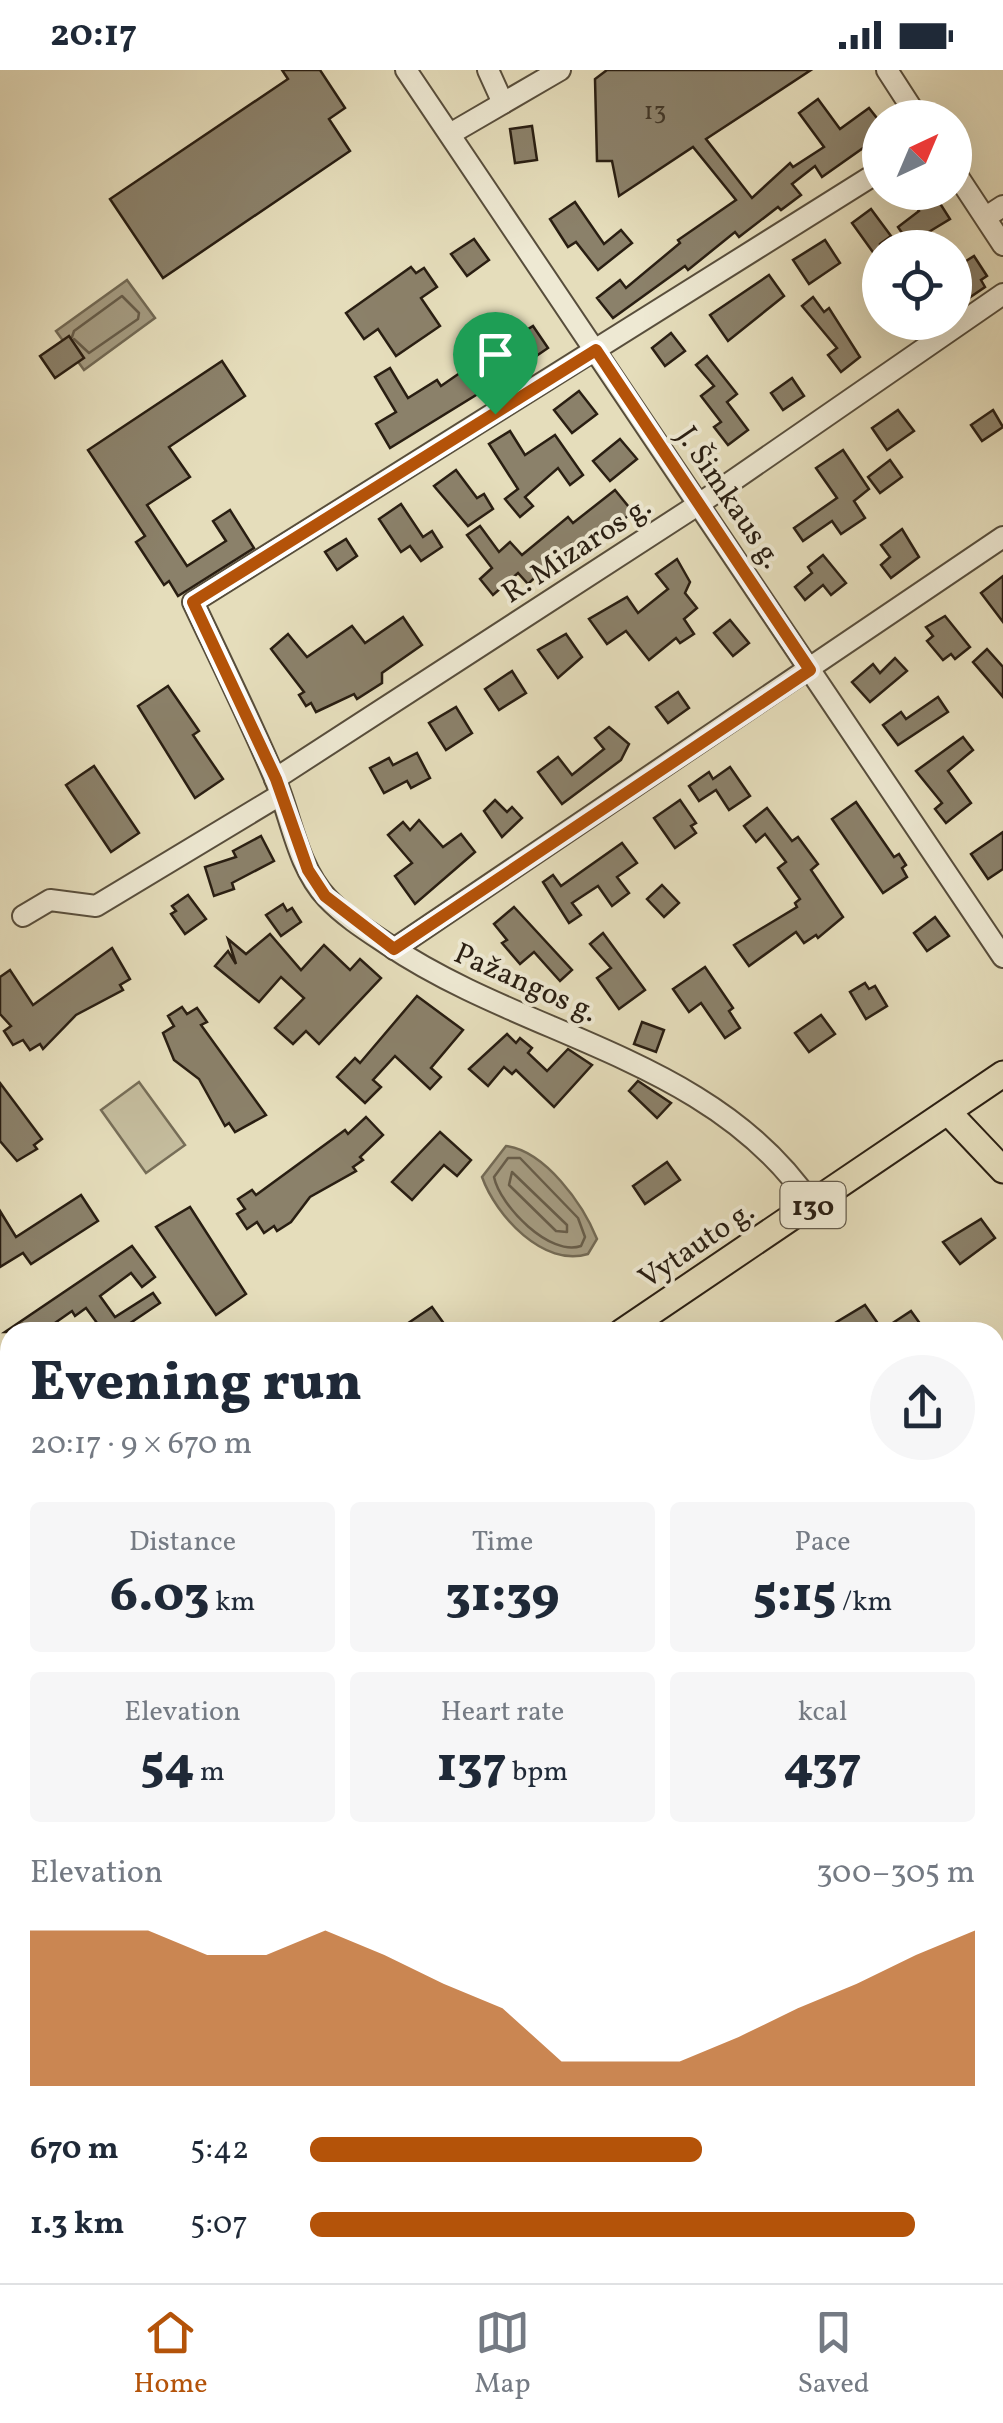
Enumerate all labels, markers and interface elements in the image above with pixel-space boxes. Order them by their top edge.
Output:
text: 20:17 [50,9,137,62]
house number: 13 [644,95,666,130]
north arrow [862,100,972,210]
map controls [862,100,972,340]
button: locate [862,230,972,340]
pin [453,312,538,415]
icon: arrive [468,327,523,382]
street label: J. Šimkaus g. [665,419,792,578]
street label: R. Mizaros g. [494,487,660,615]
street label: Pažangos g. [447,934,604,1034]
road number: 130 [780,1182,846,1228]
street label: Vytauto g. [631,1191,763,1300]
text: Evening run [30,1347,362,1423]
button: share [870,1355,975,1460]
text: 20:17 · 9 × 670 m [30,1423,252,1467]
text: Distance [129,1523,236,1562]
text: Time [472,1523,533,1562]
text: Pace [794,1523,851,1562]
text: 6.03 [110,1562,210,1632]
text: 31:39 [445,1562,560,1632]
text: 5:15 [753,1562,836,1632]
text: km [210,1583,255,1622]
text: /km [836,1583,892,1622]
text: Elevation [124,1693,241,1732]
text: Heart rate [441,1693,564,1732]
text: kcal [798,1693,847,1732]
text: 54 [140,1732,194,1802]
text: 137 [437,1732,506,1802]
text: 437 [784,1732,861,1802]
text: m [194,1753,225,1792]
text: bpm [506,1753,568,1792]
text: Elevation [30,1852,163,1896]
text: 300–305 m [816,1852,975,1896]
text: 670 m [30,2128,119,2172]
text: 5:42 [190,2128,249,2172]
text: 1.3 km [30,2203,124,2247]
text: 5:07 [190,2203,248,2247]
tab: Home [133,2305,208,2404]
tab: Map [474,2305,530,2404]
tab: Saved [797,2305,870,2404]

